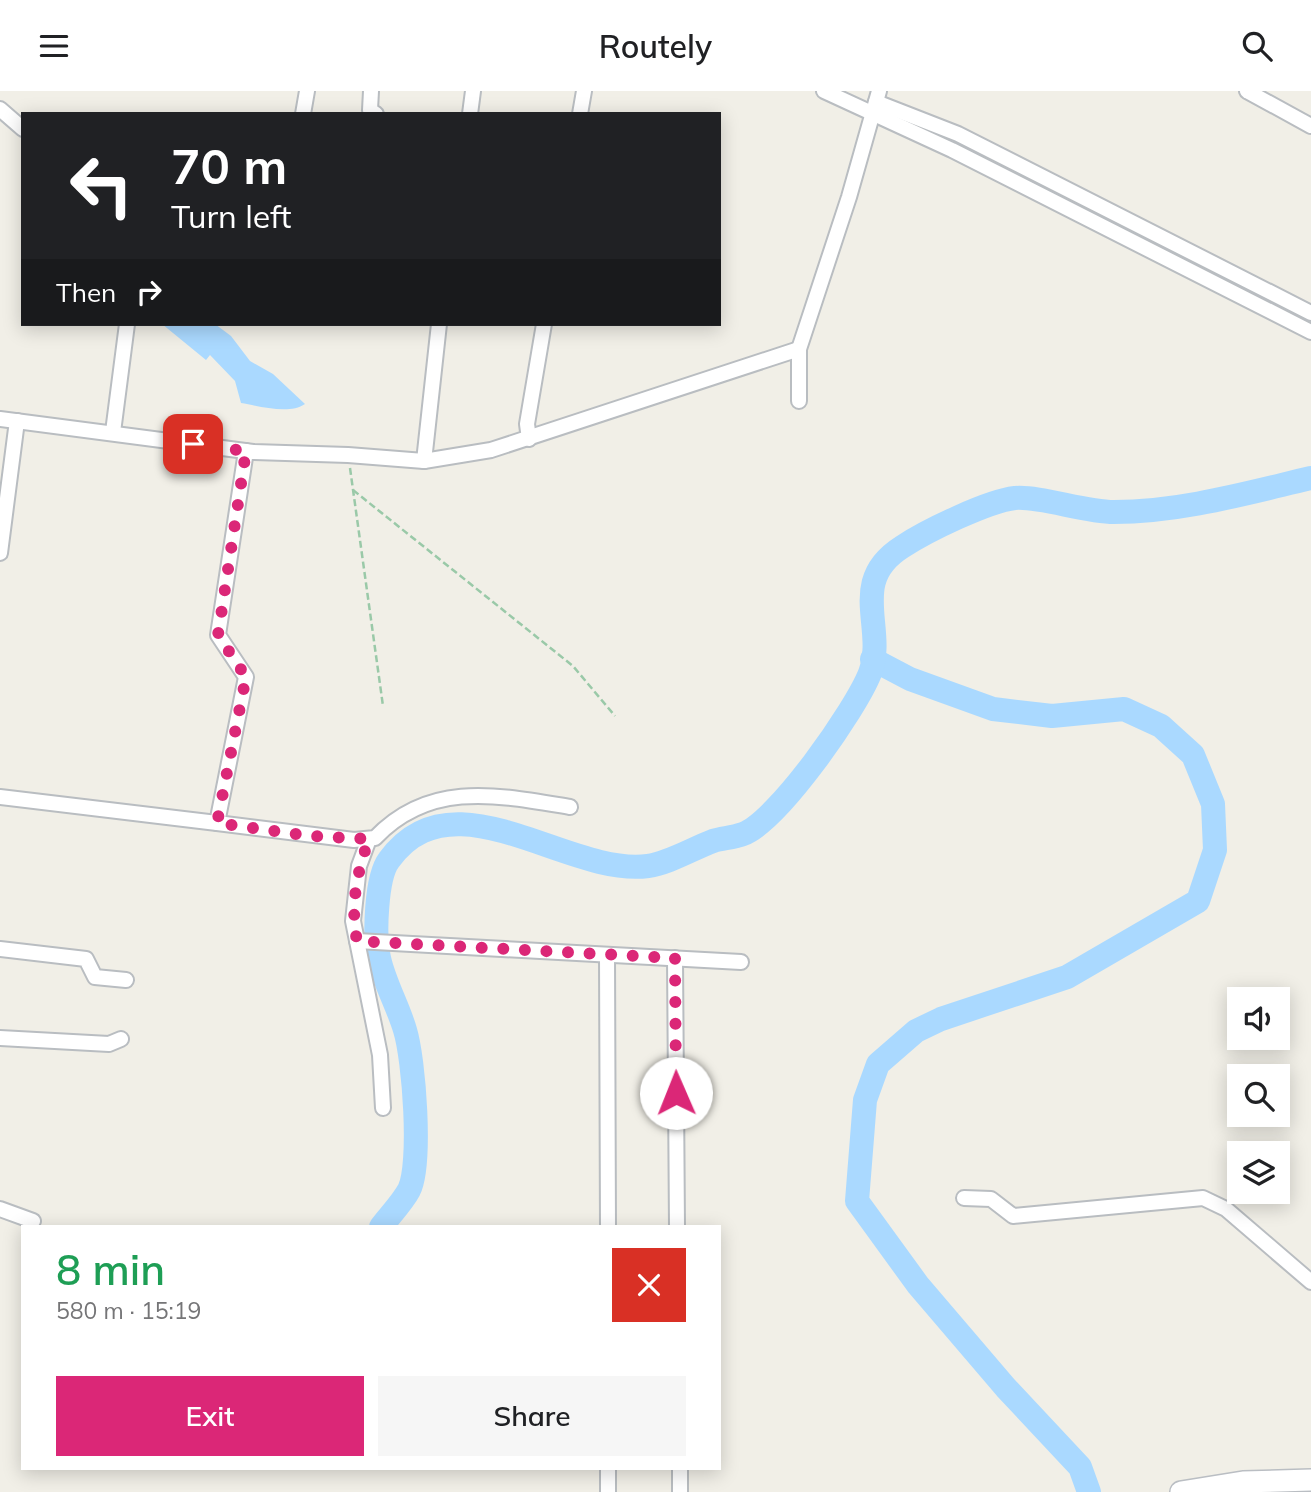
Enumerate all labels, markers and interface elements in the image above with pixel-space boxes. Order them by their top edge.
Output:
text: Routely [599,26,712,66]
icon: menu [35,27,73,65]
icon: search [1238,27,1276,65]
text: 70 m [171,135,287,196]
icon: left [56,140,147,231]
text: Turn left [171,196,291,236]
icon: right [130,273,168,311]
text: Then [56,276,116,309]
pin [163,414,223,474]
icon: arrive [174,425,212,463]
map controls [1227,987,1290,1204]
button: sound [1227,987,1290,1050]
position arrow [639,1056,713,1130]
button: search [1227,1064,1290,1127]
button: layers [1227,1141,1290,1204]
text: 8 min [56,1243,165,1296]
button: close [612,1248,686,1322]
text: 580 m · 15:19 [56,1296,201,1325]
button: Exit [56,1376,364,1456]
button: Share [378,1376,686,1456]

